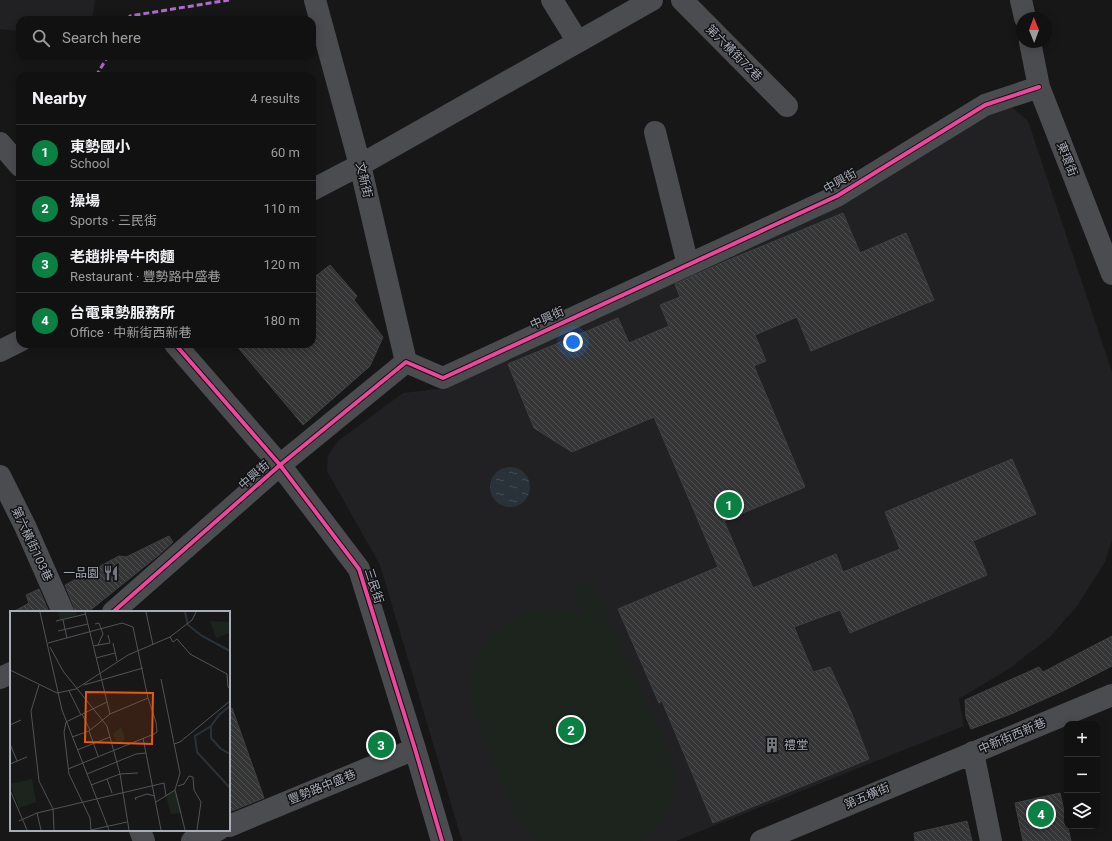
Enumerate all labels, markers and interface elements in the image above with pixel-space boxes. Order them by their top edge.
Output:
north arrow [1016,12,1052,48]
search box [16,16,316,60]
street label: 第六橫街72巷 [703,22,765,84]
icon: search [30,27,52,49]
text: Search here [62,29,141,47]
text: Nearby [32,88,87,108]
text: 4 results [250,91,300,106]
text: 東勢國小 [70,138,130,156]
street label: 東環街 [1054,140,1080,178]
text: 1 [41,145,49,160]
text: 60 m [271,145,300,160]
text: School [70,156,110,171]
street label: 文新街 [353,161,375,199]
street label: 中興街 [821,166,859,196]
text: 操場 [70,192,100,210]
text: 2 [41,201,49,216]
text: 110 m [263,201,300,216]
text: Sports · 三民街 [70,213,157,228]
text: 老趙排骨牛肉麵 [70,248,175,266]
text: 3 [41,257,49,272]
text: 120 m [263,257,300,272]
text: Restaurant · 豐勢路中盛巷 [70,269,221,284]
text: 台電東勢服務所 [70,304,175,322]
street label: 中興街 [528,304,566,332]
text: 4 [41,313,49,328]
text: 180 m [263,313,300,328]
text: Office · 中新街西新巷 [70,325,192,340]
your location [563,332,583,352]
street label: 中興街 [236,458,272,492]
pin: 1 [716,490,742,520]
street label: 第六橫街103巷 [9,505,55,583]
restaurant icon: 一品園 [102,564,120,582]
place label: 一品園 [63,566,99,580]
street label: 三民街 [362,567,386,605]
inset map [10,611,230,831]
pin: 2 [558,715,584,745]
street label: 中新街西新巷 [976,715,1048,757]
map controls [1064,721,1100,829]
button: + [1064,721,1100,757]
pin: 3 [368,730,394,760]
building icon: 禮堂 [763,736,781,754]
place label: 禮堂 [784,738,808,752]
button: − [1064,757,1100,793]
street label: 豐勢路中盛巷 [286,767,358,807]
street label: 第五橫街 [842,780,892,812]
button: layers [1064,793,1100,829]
pin: 4 [1028,799,1054,829]

